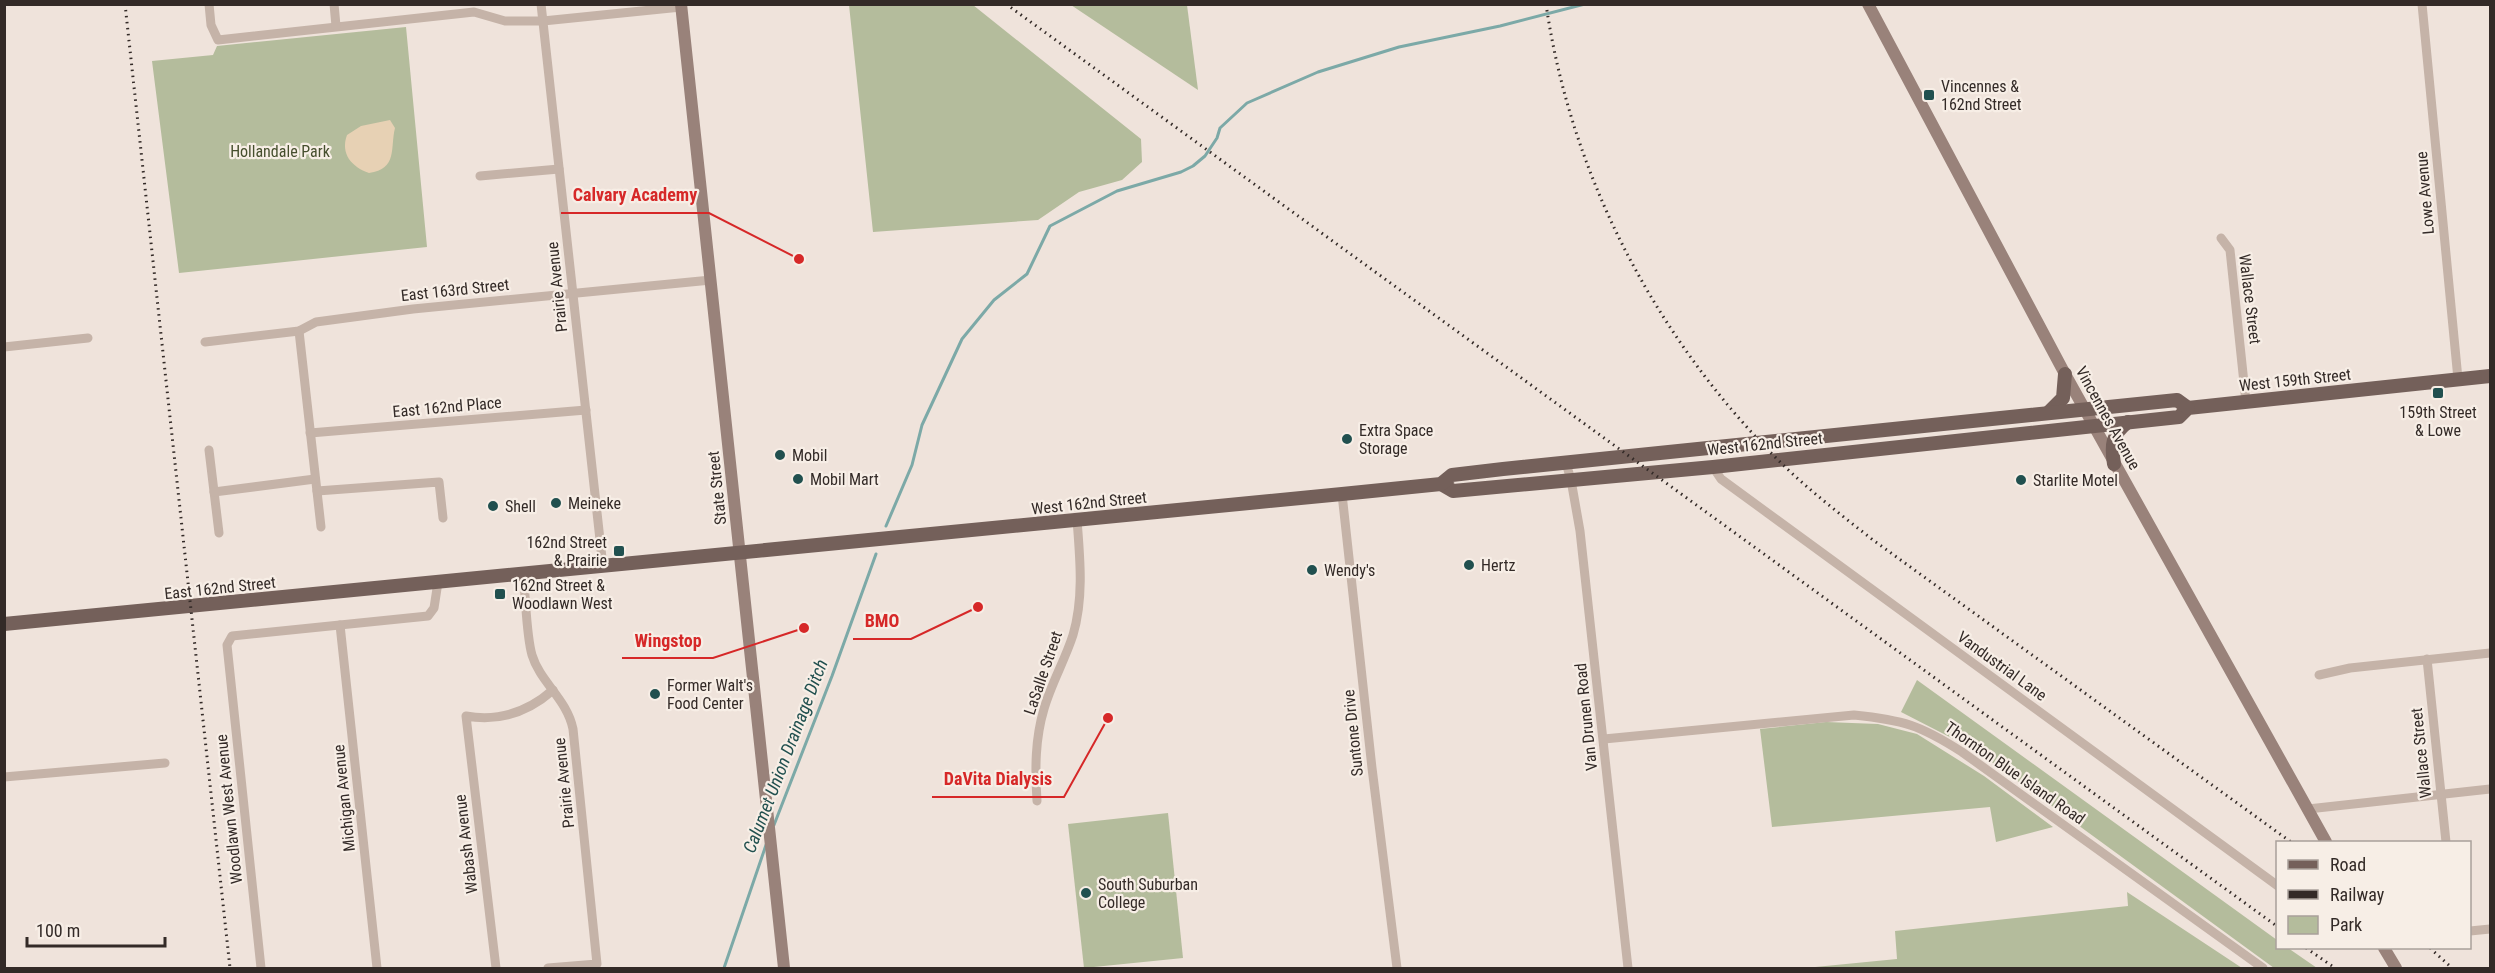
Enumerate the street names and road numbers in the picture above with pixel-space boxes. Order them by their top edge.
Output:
street label: Lowe Avenue [2412,151,2438,235]
street label: Prairie Avenue [543,241,571,333]
street label: Wallace Street [2235,253,2265,345]
street label: East 163rd Street [400,275,510,305]
street label: Vincennes Avenue [2072,363,2144,473]
street label: West 159th Street [2238,365,2352,395]
street label: East 162nd Place [392,393,502,421]
street label: West 162nd Street [1706,428,1824,459]
street label: State Street [704,450,730,526]
street label: West 162nd Street [1030,487,1148,518]
street label: East 162nd Street [163,573,277,603]
street label: Vandustrial Lane [1954,627,2050,705]
street label: LaSalle Street [1020,628,1066,717]
street label: Van Drunen Road [1571,662,1601,772]
street label: Suntone Drive [1339,689,1367,777]
street label: Wallace Street [2407,707,2435,799]
street label: Thornton Blue Island Road [1941,718,2089,828]
street label: Woodlawn West Avenue [212,733,246,885]
street label: Prairie Avenue [550,737,578,829]
street label: Michigan Avenue [329,744,359,852]
street label: Wabash Avenue [450,793,482,895]

